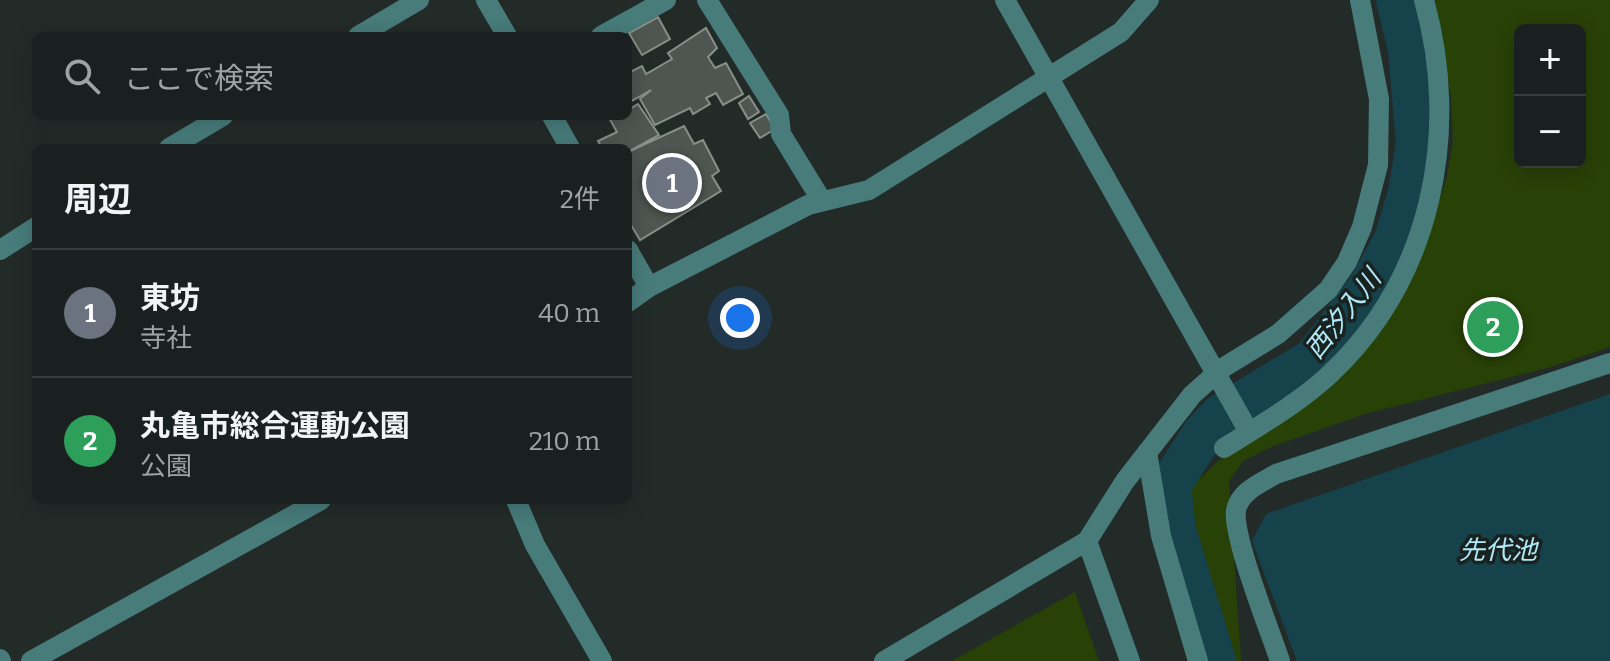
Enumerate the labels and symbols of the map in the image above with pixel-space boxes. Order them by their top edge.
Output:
pin: 1 [646,153,698,213]
water label: 西汐入川 [1299,261,1389,365]
pin: 2 [1467,297,1519,357]
your location [720,298,760,338]
water label: 先代池 [1459,535,1540,566]

